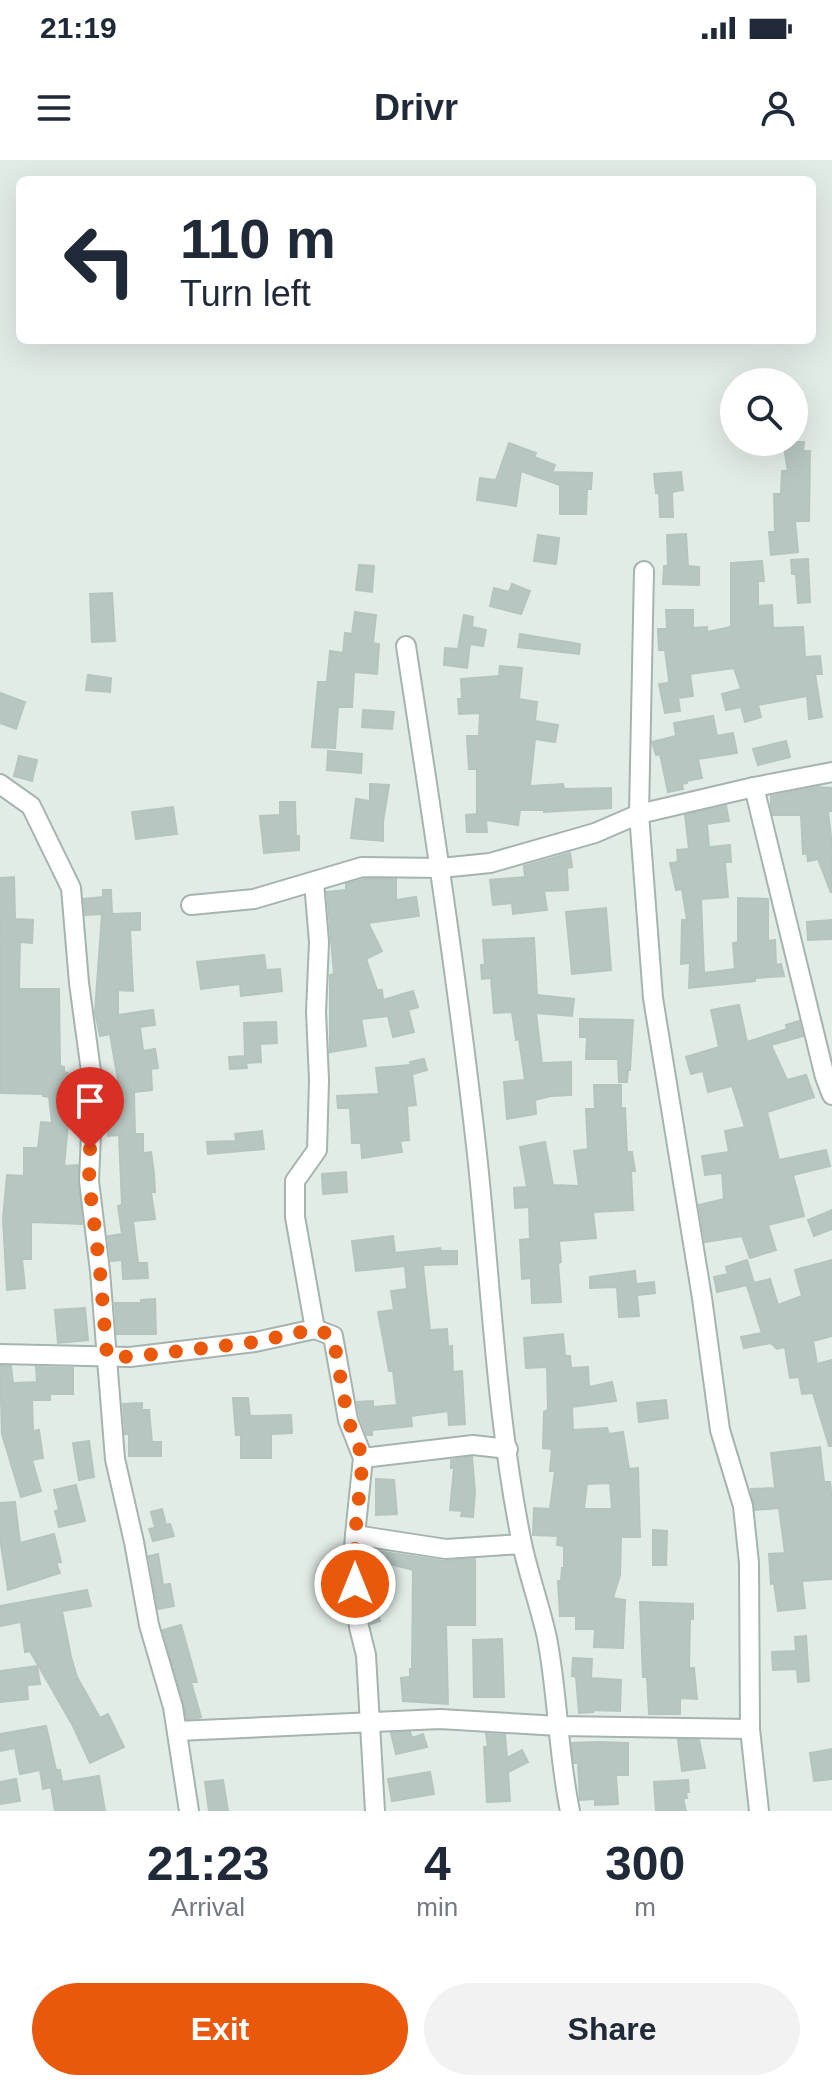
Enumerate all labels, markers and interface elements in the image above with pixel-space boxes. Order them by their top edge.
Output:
text: 21:19 [40,11,117,44]
icon: menu [32,86,76,130]
icon: person [756,86,800,130]
text: Drivr [374,87,458,128]
text: 110 m [180,207,336,270]
icon: left [48,208,152,312]
text: Turn left [180,273,311,314]
map controls [720,368,808,456]
button: search [720,368,808,456]
pin [56,1067,124,1149]
icon: arrive [68,1079,112,1123]
position arrow [313,1542,397,1626]
text: 21:23 [147,1837,270,1890]
text: 4 [424,1837,451,1890]
text: 300 [605,1837,685,1890]
text: Arrival [171,1892,245,1922]
text: min [416,1892,458,1922]
text: m [634,1892,656,1922]
button: Exit [32,1983,408,2075]
button: Share [424,1983,800,2075]

